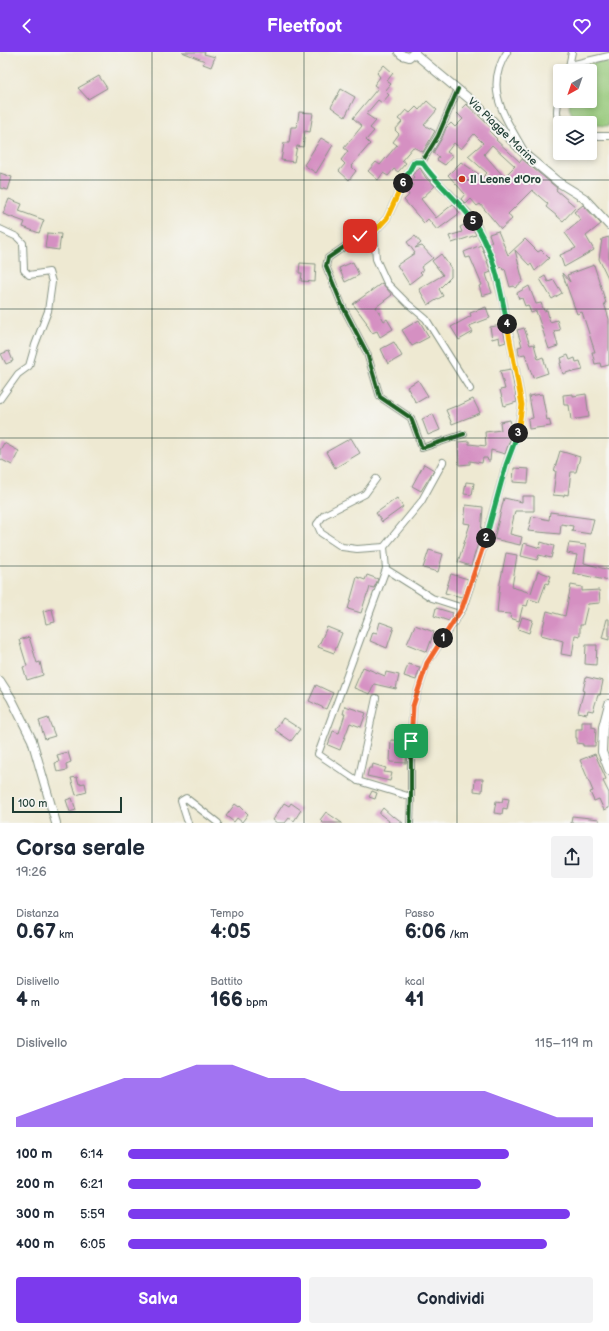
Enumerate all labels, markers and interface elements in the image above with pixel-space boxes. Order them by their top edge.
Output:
icon: back [16,15,38,37]
icon: heart [571,15,593,37]
text: Fleetfoot [267,16,342,37]
north arrow [553,64,597,108]
map controls [553,64,597,160]
street label: Via Piagge Marine [465,95,540,168]
button: layers [553,116,597,160]
pin: 6 [393,173,413,193]
place label: Il Leone d'Oro [470,173,541,186]
marker: Il Leone d'Oro [457,174,467,184]
text: 6 [400,176,406,189]
pin: 5 [463,211,483,231]
text: 5 [470,214,476,227]
pin [343,219,377,253]
icon: check [349,225,371,247]
pin: 4 [497,314,517,334]
text: 4 [504,317,510,330]
pin: 3 [508,423,528,443]
text: 3 [515,426,521,439]
pin: 2 [476,528,496,548]
text: 2 [483,531,489,544]
pin: 1 [433,628,453,648]
text: 1 [441,631,445,644]
pin [394,724,428,758]
icon: arrive [400,730,422,752]
scale bar [12,795,122,814]
text: 100 m [18,797,47,810]
text: Corsa serale [16,835,145,862]
button: share [551,836,593,878]
text: 19:26 [16,864,47,880]
text: Distanza [16,907,59,920]
text: Tempo [210,907,244,920]
text: Passo [405,907,435,920]
text: 0.67 [16,920,56,944]
text: 4:05 [210,920,251,944]
text: 6:06 [405,920,446,944]
text: km [56,928,74,941]
text: /km [446,928,469,941]
text: Dislivello [16,975,59,988]
text: Battito [210,975,243,988]
text: kcal [405,975,424,988]
text: 4 [16,988,28,1012]
text: 166 [210,988,243,1012]
text: 41 [405,988,424,1012]
text: m [28,996,40,1009]
text: bpm [243,996,268,1009]
text: Dislivello [16,1035,67,1051]
text: 115–119 m [535,1035,593,1051]
text: 100 m [16,1146,52,1162]
text: 6:14 [80,1146,104,1162]
text: 200 m [16,1176,54,1192]
text: 6:21 [80,1176,103,1192]
text: 300 m [16,1206,54,1222]
text: 5:59 [80,1206,105,1222]
text: 400 m [16,1236,54,1252]
text: 6:05 [80,1236,106,1252]
button: Salva [16,1277,301,1323]
button: Condividi [309,1277,593,1323]

